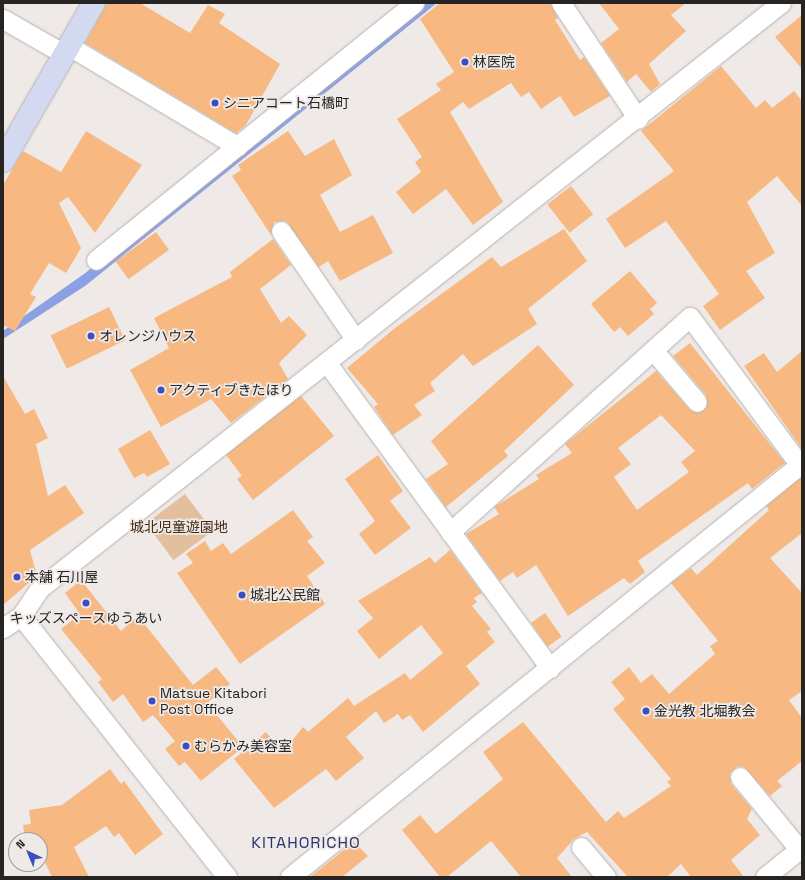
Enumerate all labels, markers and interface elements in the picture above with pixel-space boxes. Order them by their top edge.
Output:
place label: 林医院 [473,54,515,70]
marker: 林医院 [460,57,470,67]
place label: シニアコート石橋町 [223,95,349,111]
marker: シニアコート石橋町 [210,98,220,108]
place label: オレンジハウス [99,328,197,344]
marker: オレンジハウス [86,331,96,341]
place label: アクティブきたほり [169,382,295,398]
marker: アクティブきたほり [156,385,166,395]
park label: 城北児童遊園地 [130,519,228,535]
place label: 本舗 石川屋 [25,569,99,585]
marker: 本舗 石川屋 [12,572,22,582]
place label: 城北公民館 [250,587,320,603]
marker: 城北公民館 [237,590,247,600]
marker: キッズスペースゆうあい [81,598,91,608]
place label: キッズスペースゆうあい [9,610,163,626]
place label: Matsue Kitabori Post Office [160,685,267,718]
marker: Matsue Kitabori Post Office [147,696,157,706]
place label: 金光教 北堀教会 [654,703,756,719]
marker: 金光教 北堀教会 [641,706,651,716]
place label: むらかみ美容室 [194,738,292,754]
marker: むらかみ美容室 [181,741,191,751]
north arrow [8,832,48,872]
district label: KITAHORICHO [251,833,361,853]
text: N [13,836,28,852]

